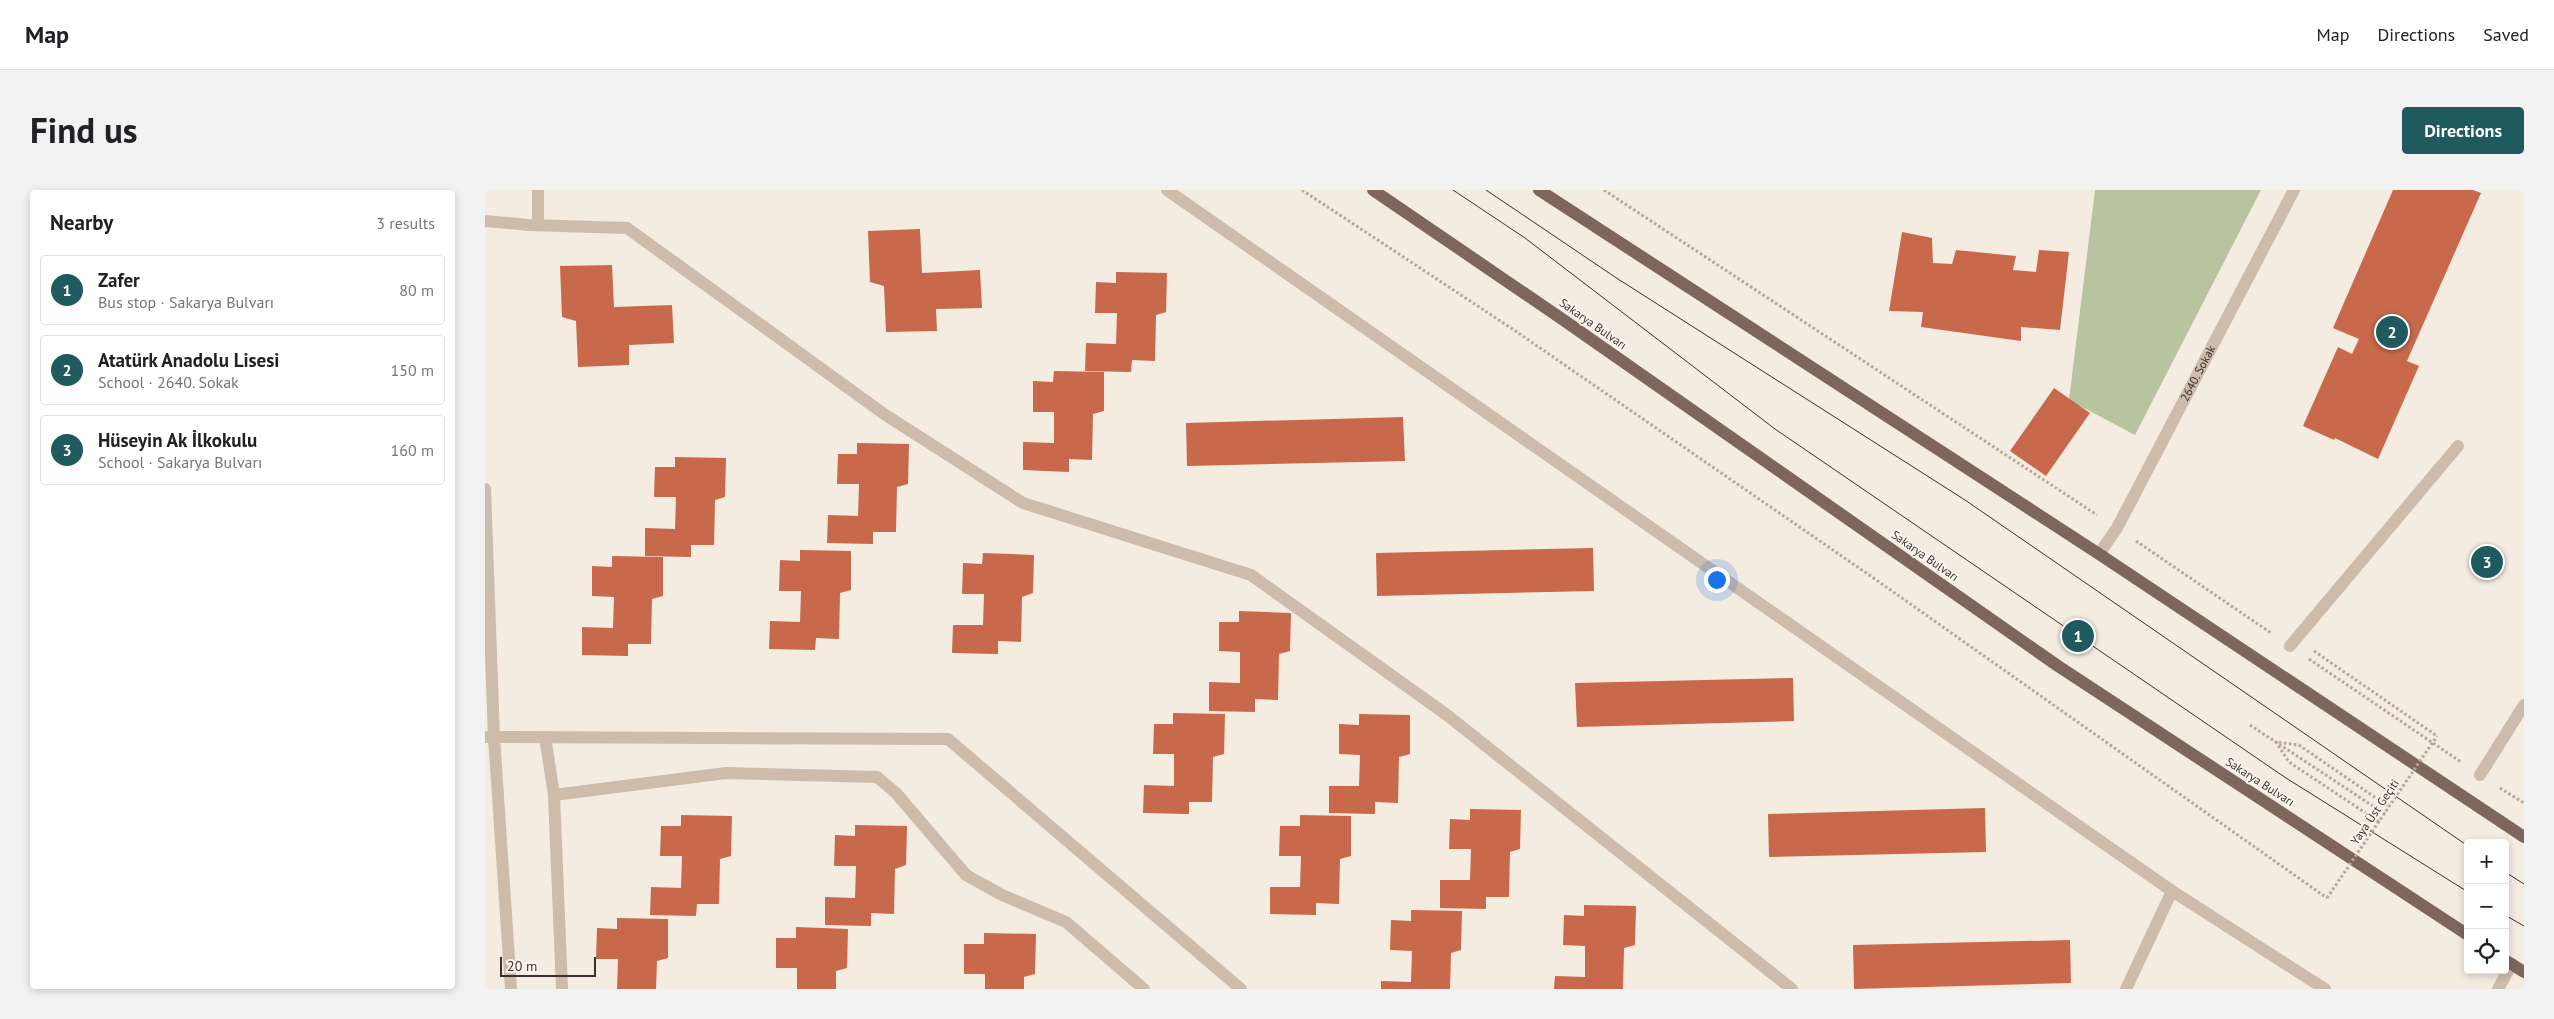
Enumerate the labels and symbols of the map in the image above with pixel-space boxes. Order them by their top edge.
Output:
street label: Sakarya Bulvarı [1557,295,1630,352]
pin: 2 [2376,313,2408,351]
street label: 2640. Sokak [2177,342,2218,404]
street label: Sakarya Bulvarı [1889,527,1962,584]
pin: 3 [2471,543,2503,581]
your location [1704,567,1730,593]
pin: 1 [2062,617,2094,655]
street label: Sakarya Bulvarı [2223,754,2297,809]
street label: Yaya Üst Geçiti [2347,776,2402,847]
scale bar [500,954,596,977]

